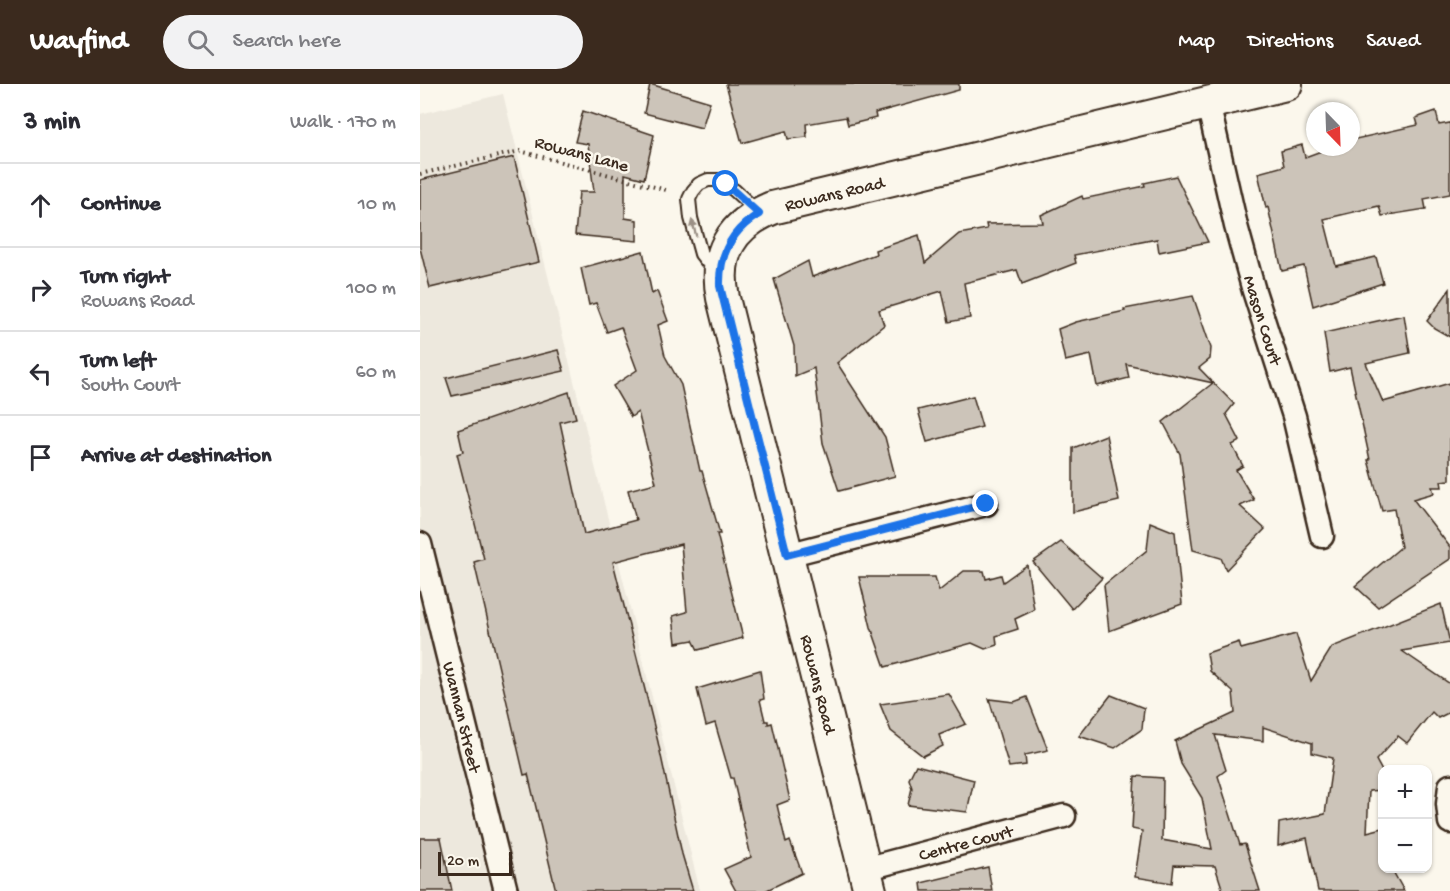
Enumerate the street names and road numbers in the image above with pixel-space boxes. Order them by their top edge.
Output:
street label: Rowans Lane [532,133,631,178]
street label: Rowans Road [783,173,888,218]
street label: Mason Court [1237,274,1285,370]
street label: Rowans Road [794,633,839,738]
street label: Wannan Street [437,660,485,776]
street label: Centre Court [917,822,1017,867]

